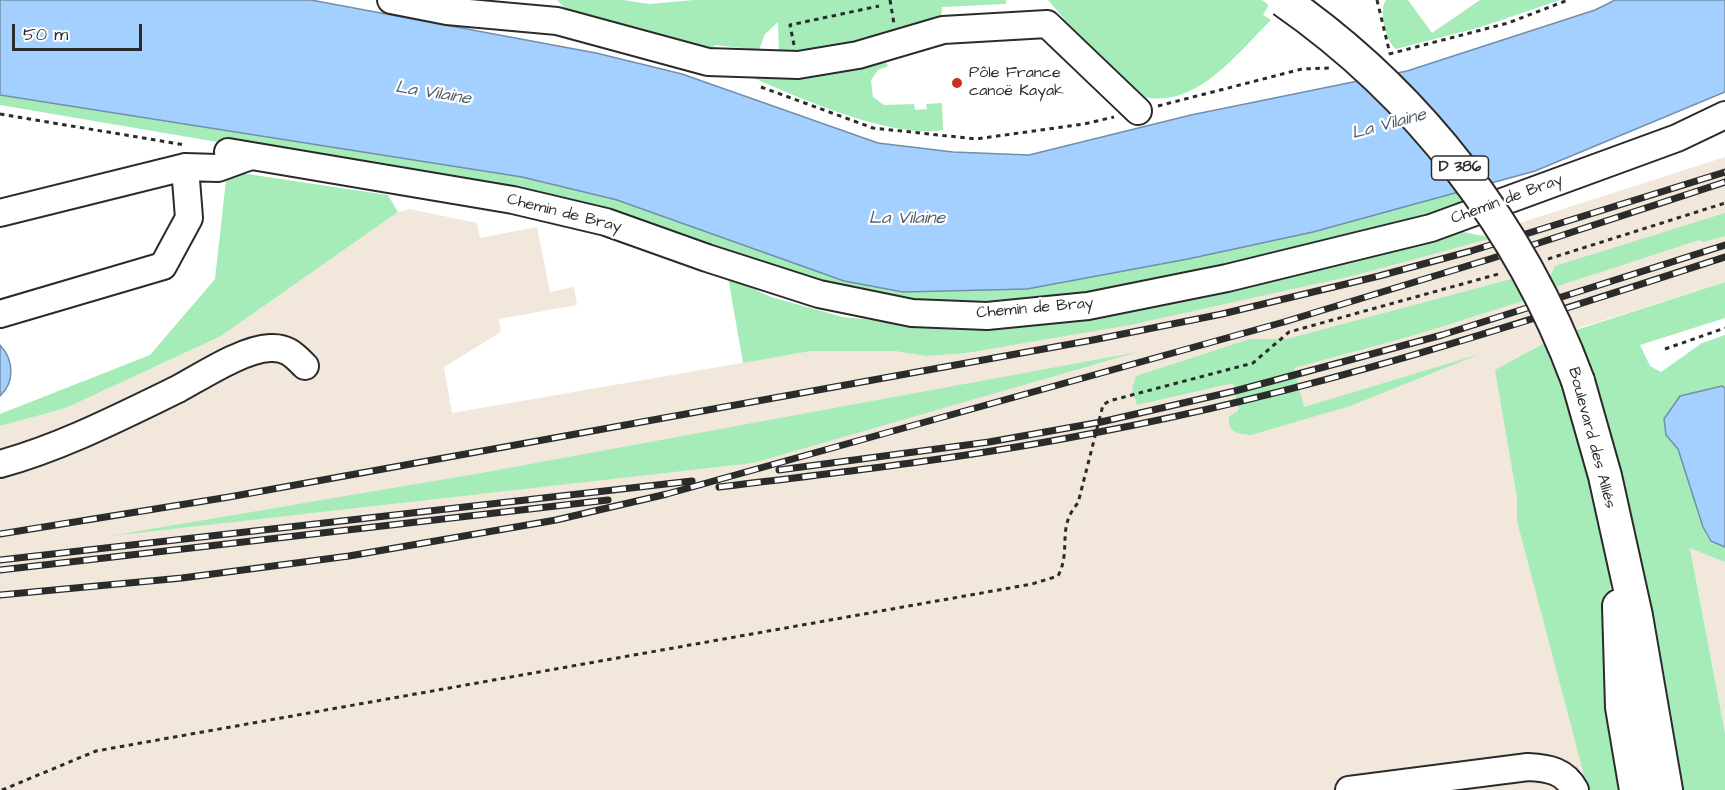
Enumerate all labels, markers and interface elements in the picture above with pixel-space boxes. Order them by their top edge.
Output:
scale bar [15,12,146,50]
text: 50 m [23,22,68,47]
place label: Pôle France canoë Kayak [969,64,1064,102]
marker: Pôle France canoë Kayak [950,76,964,90]
water label: La Vilaine [394,77,472,111]
water label: La Vilaine [1349,105,1429,145]
road number: D 386 [1432,156,1488,180]
street label: Chemin de Bray [1448,171,1566,229]
street label: Chemin de Bray [505,190,623,238]
water label: La Vilaine [869,208,945,230]
street label: Chemin de Bray [976,294,1094,324]
street label: Boulevard des Alliés [1563,365,1619,511]

